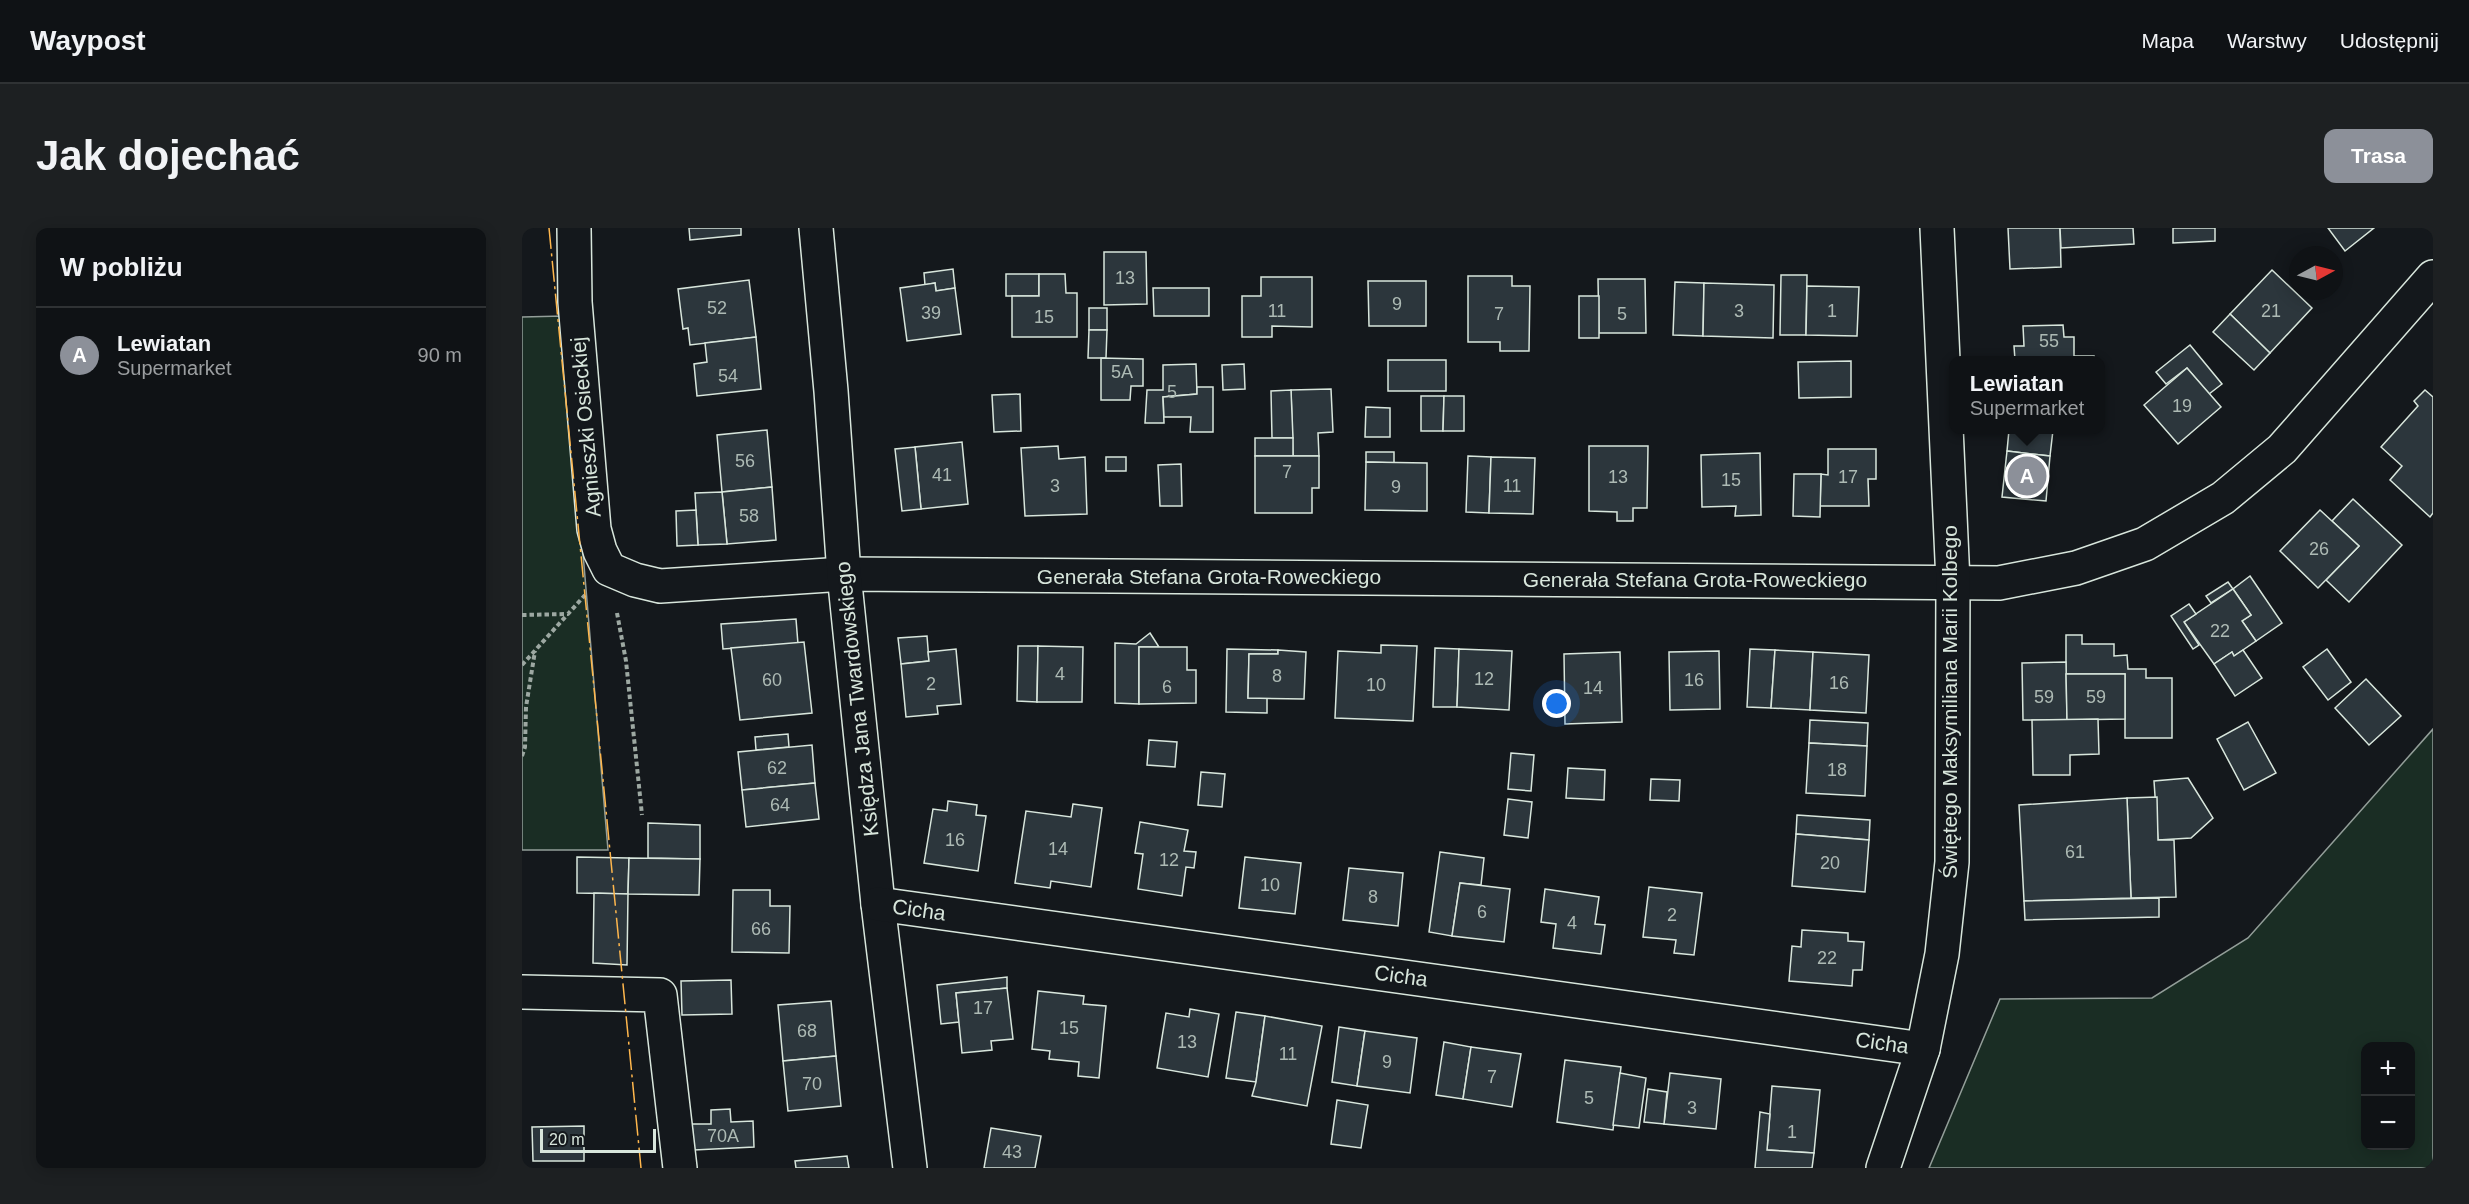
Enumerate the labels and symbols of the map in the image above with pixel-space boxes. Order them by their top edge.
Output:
north arrow [2289,246,2343,300]
house number: 13 [1115,268,1135,288]
house number: 9 [1392,294,1402,314]
house number: 52 [707,298,727,318]
house number: 11 [1268,301,1286,321]
house number: 3 [1734,301,1744,321]
house number: 1 [1827,301,1837,321]
house number: 21 [2261,301,2281,321]
house number: 39 [921,303,941,323]
house number: 7 [1494,304,1504,324]
house number: 5 [1617,304,1627,324]
house number: 15 [1034,307,1054,327]
house number: 55 [2039,331,2059,351]
street label: Agnieszki Osieckiej [566,336,605,518]
house number: 5A [1111,362,1133,382]
house number: 54 [718,366,738,386]
house number: 5 [1167,382,1177,402]
house number: 19 [2172,396,2192,416]
house number: 56 [735,451,755,471]
pin: A [2008,454,2046,498]
house number: 7 [1282,462,1292,482]
house number: 41 [932,465,952,485]
house number: 13 [1608,467,1628,487]
house number: 17 [1838,467,1858,487]
house number: 15 [1721,470,1741,490]
house number: 3 [1050,476,1060,496]
house number: 11 [1503,476,1521,496]
house number: 9 [1391,477,1401,497]
house number: 58 [739,506,759,526]
street label: Świętego Maksymiliana Marii Kolbego [1938,525,1961,879]
house number: 26 [2309,539,2329,559]
street label: Księdza Jana Twardowskiego [831,560,882,838]
street label: Generała Stefana Grota-Roweckiego [1037,565,1381,588]
street label: Generała Stefana Grota-Roweckiego [1523,568,1867,591]
house number: 22 [2210,621,2230,641]
house number: 4 [1055,664,1065,684]
house number: 8 [1272,666,1282,686]
house number: 12 [1474,669,1494,689]
house number: 60 [762,670,782,690]
house number: 16 [1684,670,1704,690]
house number: 16 [1829,673,1849,693]
house number: 2 [926,674,936,694]
house number: 10 [1366,675,1386,695]
house number: 6 [1162,677,1172,697]
house number: 14 [1583,678,1603,698]
house number: 59 [2034,687,2054,707]
house number: 59 [2086,687,2106,707]
your location [1542,689,1571,718]
house number: 62 [767,758,787,778]
house number: 18 [1827,760,1847,780]
house number: 64 [770,795,790,815]
house number: 16 [945,830,965,850]
house number: 14 [1048,839,1068,859]
house number: 61 [2065,842,2085,862]
house number: 12 [1159,850,1179,870]
house number: 20 [1820,853,1840,873]
house number: 10 [1260,875,1280,895]
house number: 8 [1368,887,1378,907]
street label: Cicha [891,894,948,925]
house number: 6 [1477,902,1487,922]
house number: 2 [1667,905,1677,925]
house number: 4 [1567,913,1577,933]
house number: 66 [751,919,771,939]
house number: 22 [1817,948,1837,968]
street label: Cicha [1373,960,1430,991]
house number: 17 [973,998,993,1018]
house number: 15 [1059,1018,1079,1038]
house number: 68 [797,1021,817,1041]
street label: Cicha [1854,1027,1911,1058]
house number: 13 [1177,1032,1197,1052]
house number: 11 [1279,1044,1297,1064]
house number: 9 [1382,1052,1392,1072]
house number: 7 [1487,1067,1497,1087]
house number: 70 [802,1074,822,1094]
house number: 5 [1584,1088,1594,1108]
house number: 3 [1687,1098,1697,1118]
house number: 1 [1787,1122,1797,1142]
scale bar [540,1126,656,1154]
house number: 70A [707,1126,739,1146]
house number: 43 [1002,1142,1022,1162]

